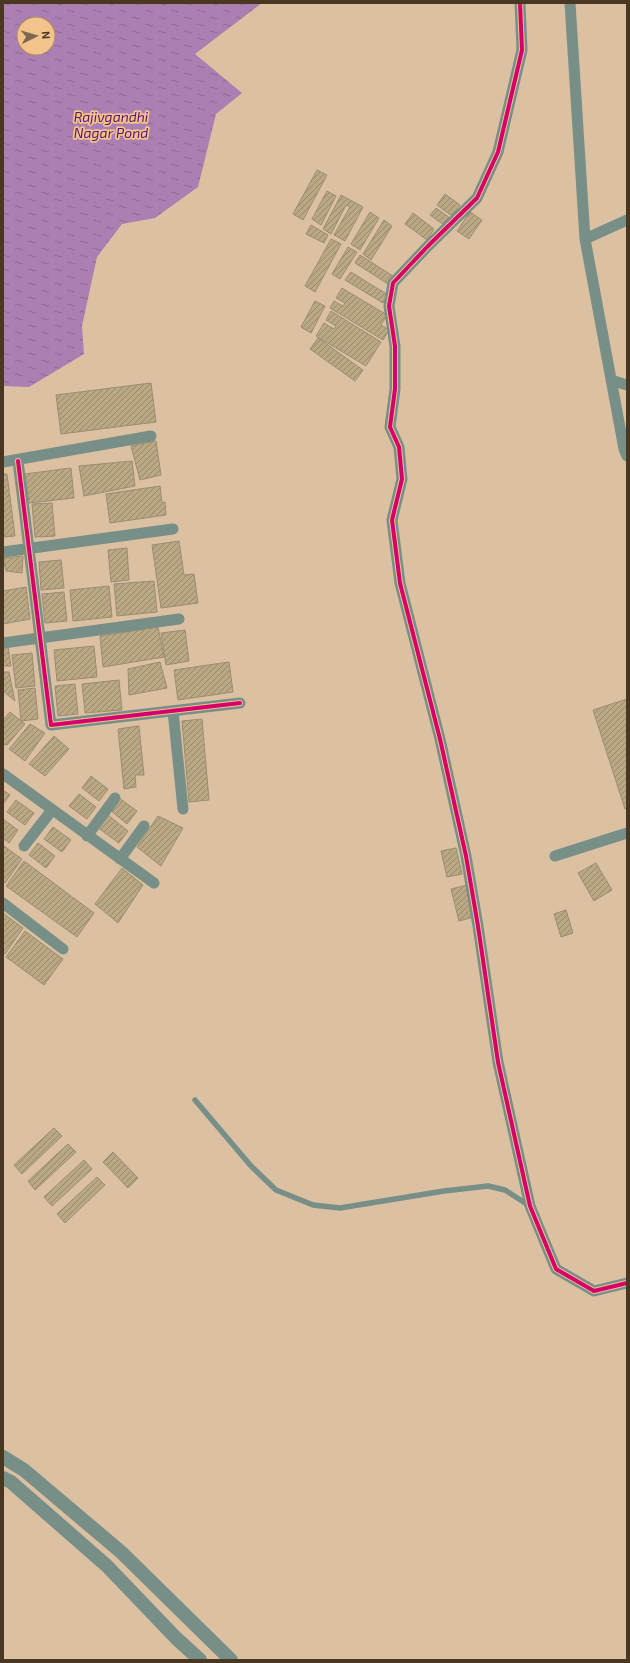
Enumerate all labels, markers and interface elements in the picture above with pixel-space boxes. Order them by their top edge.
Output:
north arrow [16,16,56,56]
text: N [40,31,53,40]
water label: Rajivgandhi Nagar Pond [74,108,149,141]

